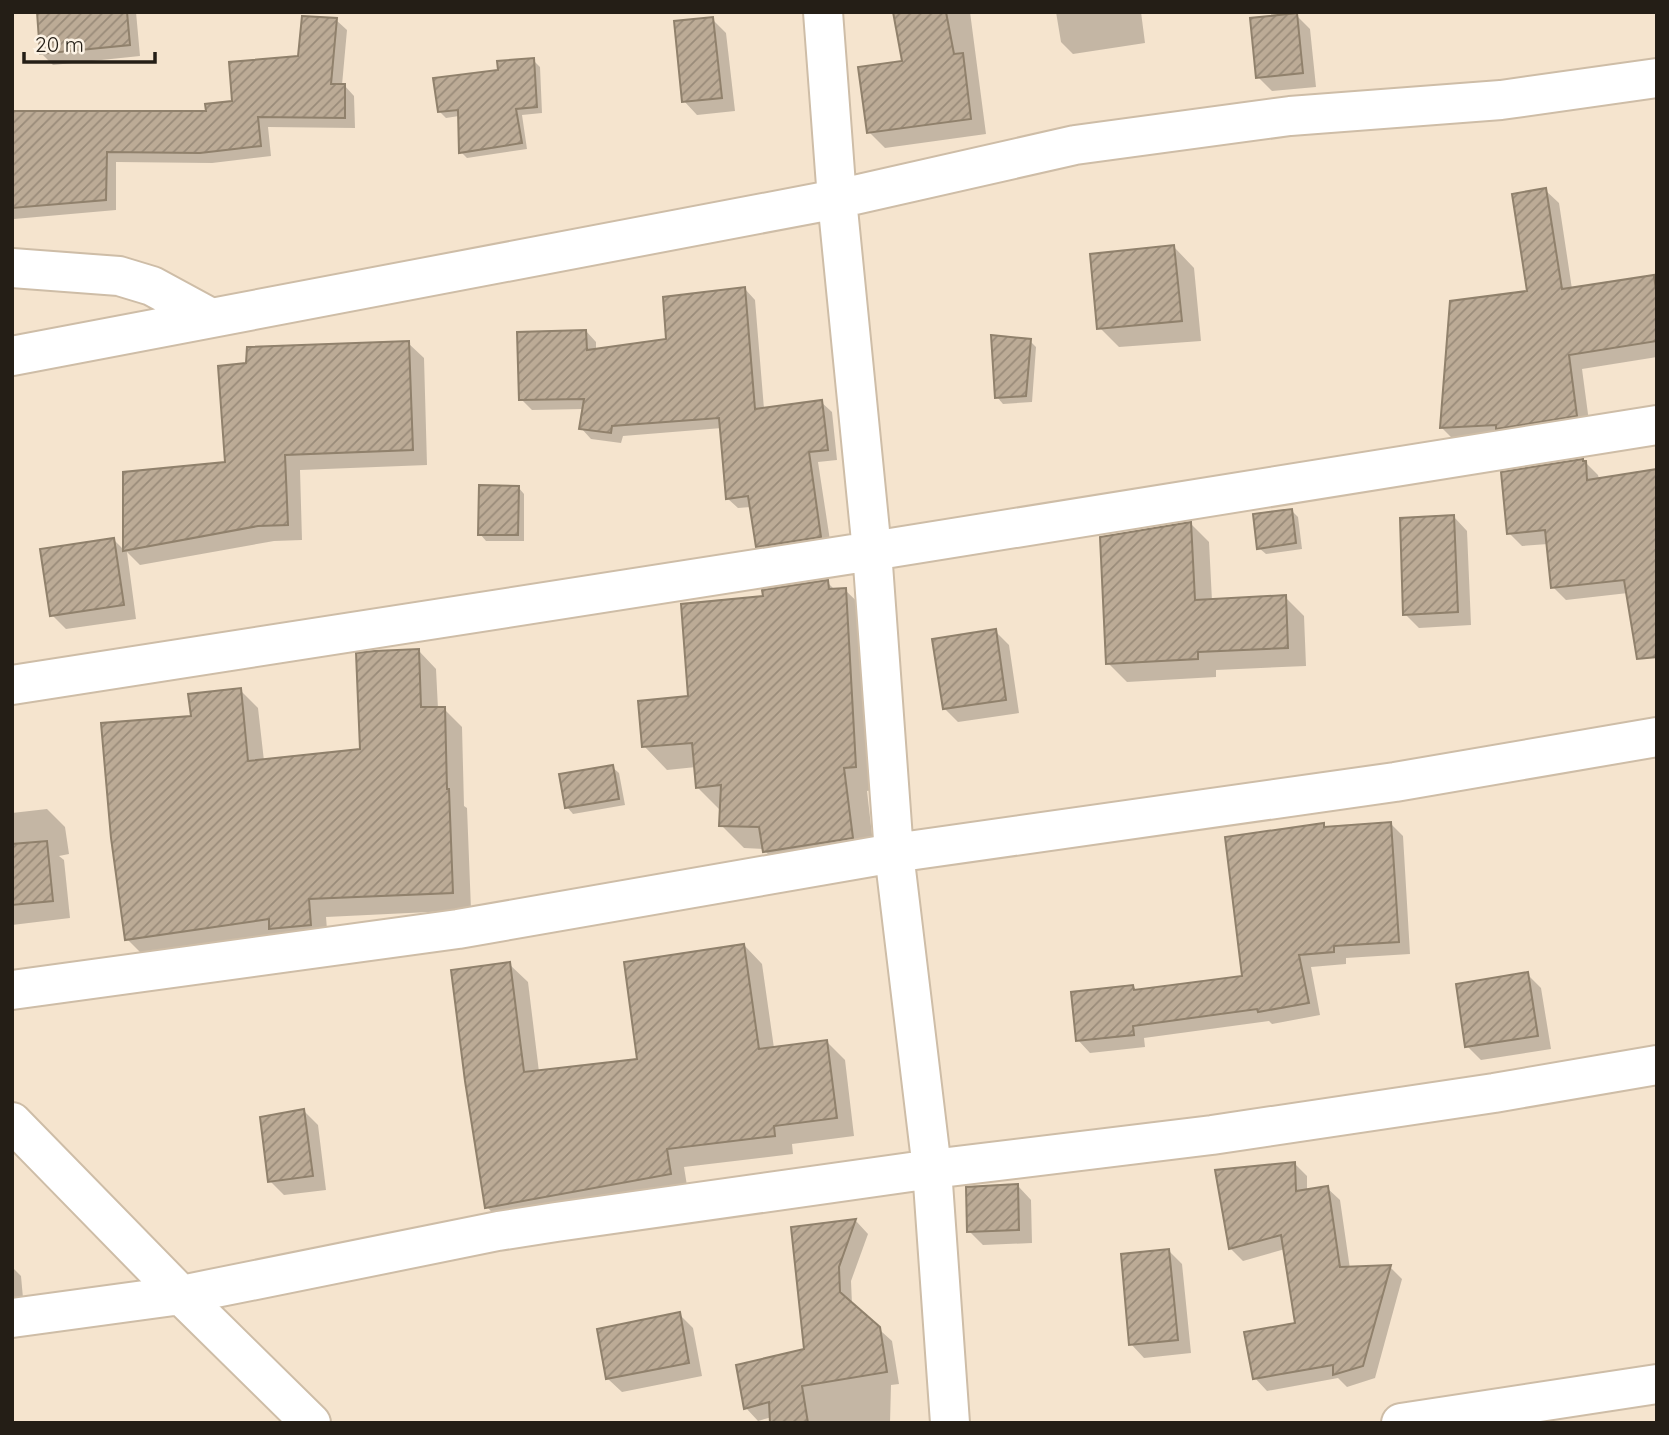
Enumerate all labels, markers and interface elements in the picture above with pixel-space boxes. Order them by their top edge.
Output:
scale bar [24,21,156,65]
text: 20 m [35,31,84,57]

